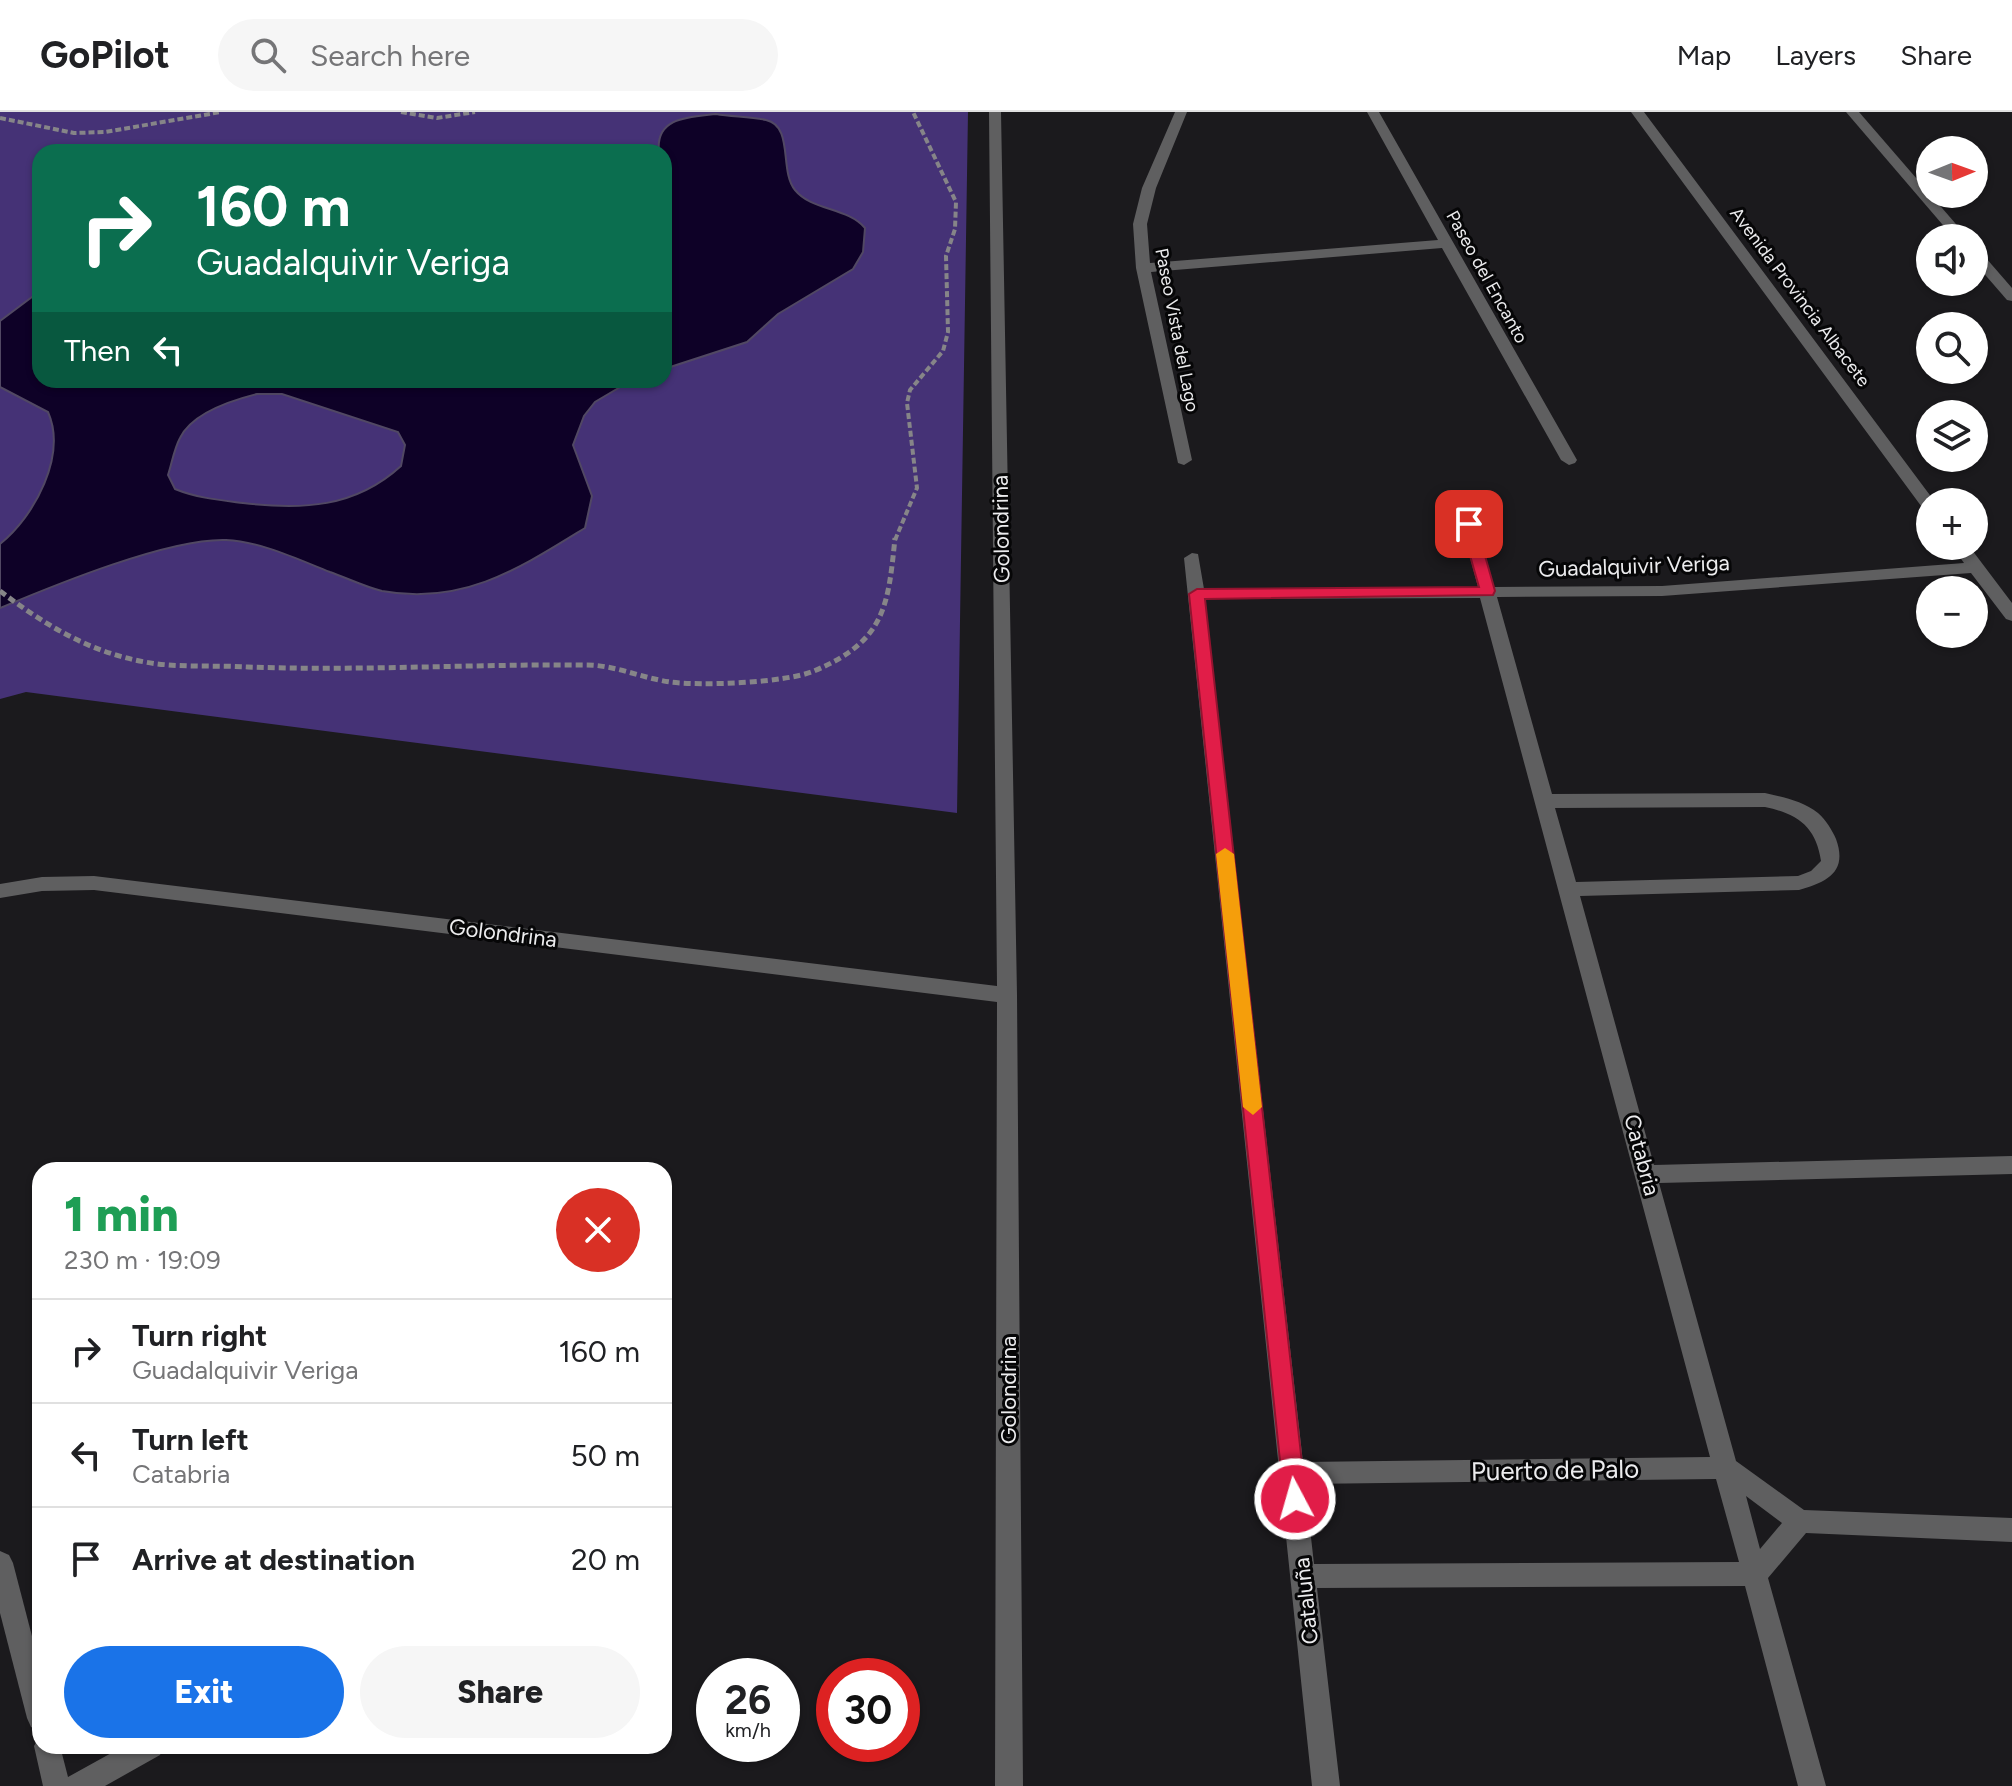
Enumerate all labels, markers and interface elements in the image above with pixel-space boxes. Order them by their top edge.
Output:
search box [218,19,778,91]
text: GoPilot [40,32,170,78]
icon: search [246,33,290,77]
text: Search here [310,37,470,74]
text: Map [1677,38,1731,72]
text: Layers [1775,38,1856,72]
text: Share [1900,38,1972,72]
north arrow [1916,136,1988,208]
map controls [1916,136,1988,648]
text: 160 m [196,173,351,240]
icon: right [64,176,168,280]
street label: Avenida Provincia Albacete [1725,203,1875,391]
street label: Paseo del Encanto [1441,207,1533,347]
button: sound [1916,224,1988,296]
text: Guadalquivir Veriga [196,241,510,284]
street label: Paseo Vista del Lago [1150,246,1204,414]
button: search [1916,312,1988,384]
icon: left [146,328,190,372]
text: Then [64,332,130,369]
button: layers [1916,400,1988,472]
street label: Golondrina [987,475,1015,583]
button: + [1916,488,1988,560]
pin [1435,490,1503,558]
icon: arrive [1447,502,1491,546]
street label: Guadalquivir Veriga [1538,549,1730,583]
button: − [1916,576,1988,648]
street label: Golondrina [448,913,558,953]
street label: Catabria [1618,1111,1666,1199]
text: 1 min [64,1185,179,1243]
button: close [556,1188,640,1272]
text: 230 m · 19:09 [64,1244,221,1276]
text: Turn right [132,1317,267,1354]
icon: right [64,1329,108,1373]
text: 160 m [558,1333,640,1370]
street label: Golondrina [995,1336,1022,1444]
text: Guadalquivir Veriga [132,1354,359,1386]
text: Turn left [132,1421,249,1458]
icon: left [64,1433,108,1477]
text: 50 m [571,1437,640,1474]
street label: Puerto de Palo [1471,1453,1639,1487]
position arrow [1253,1457,1337,1541]
text: Catabria [132,1458,230,1490]
icon: arrive [64,1537,108,1581]
text: Arrive at destination [132,1541,415,1578]
text: 20 m [571,1541,640,1578]
street label: Cataluña [1288,1556,1324,1646]
button: Exit [64,1646,344,1738]
button: Share [360,1646,640,1738]
speed limit sign: 30 [816,1658,920,1762]
text: 26 [725,1676,771,1724]
text: km/h [725,1718,771,1742]

